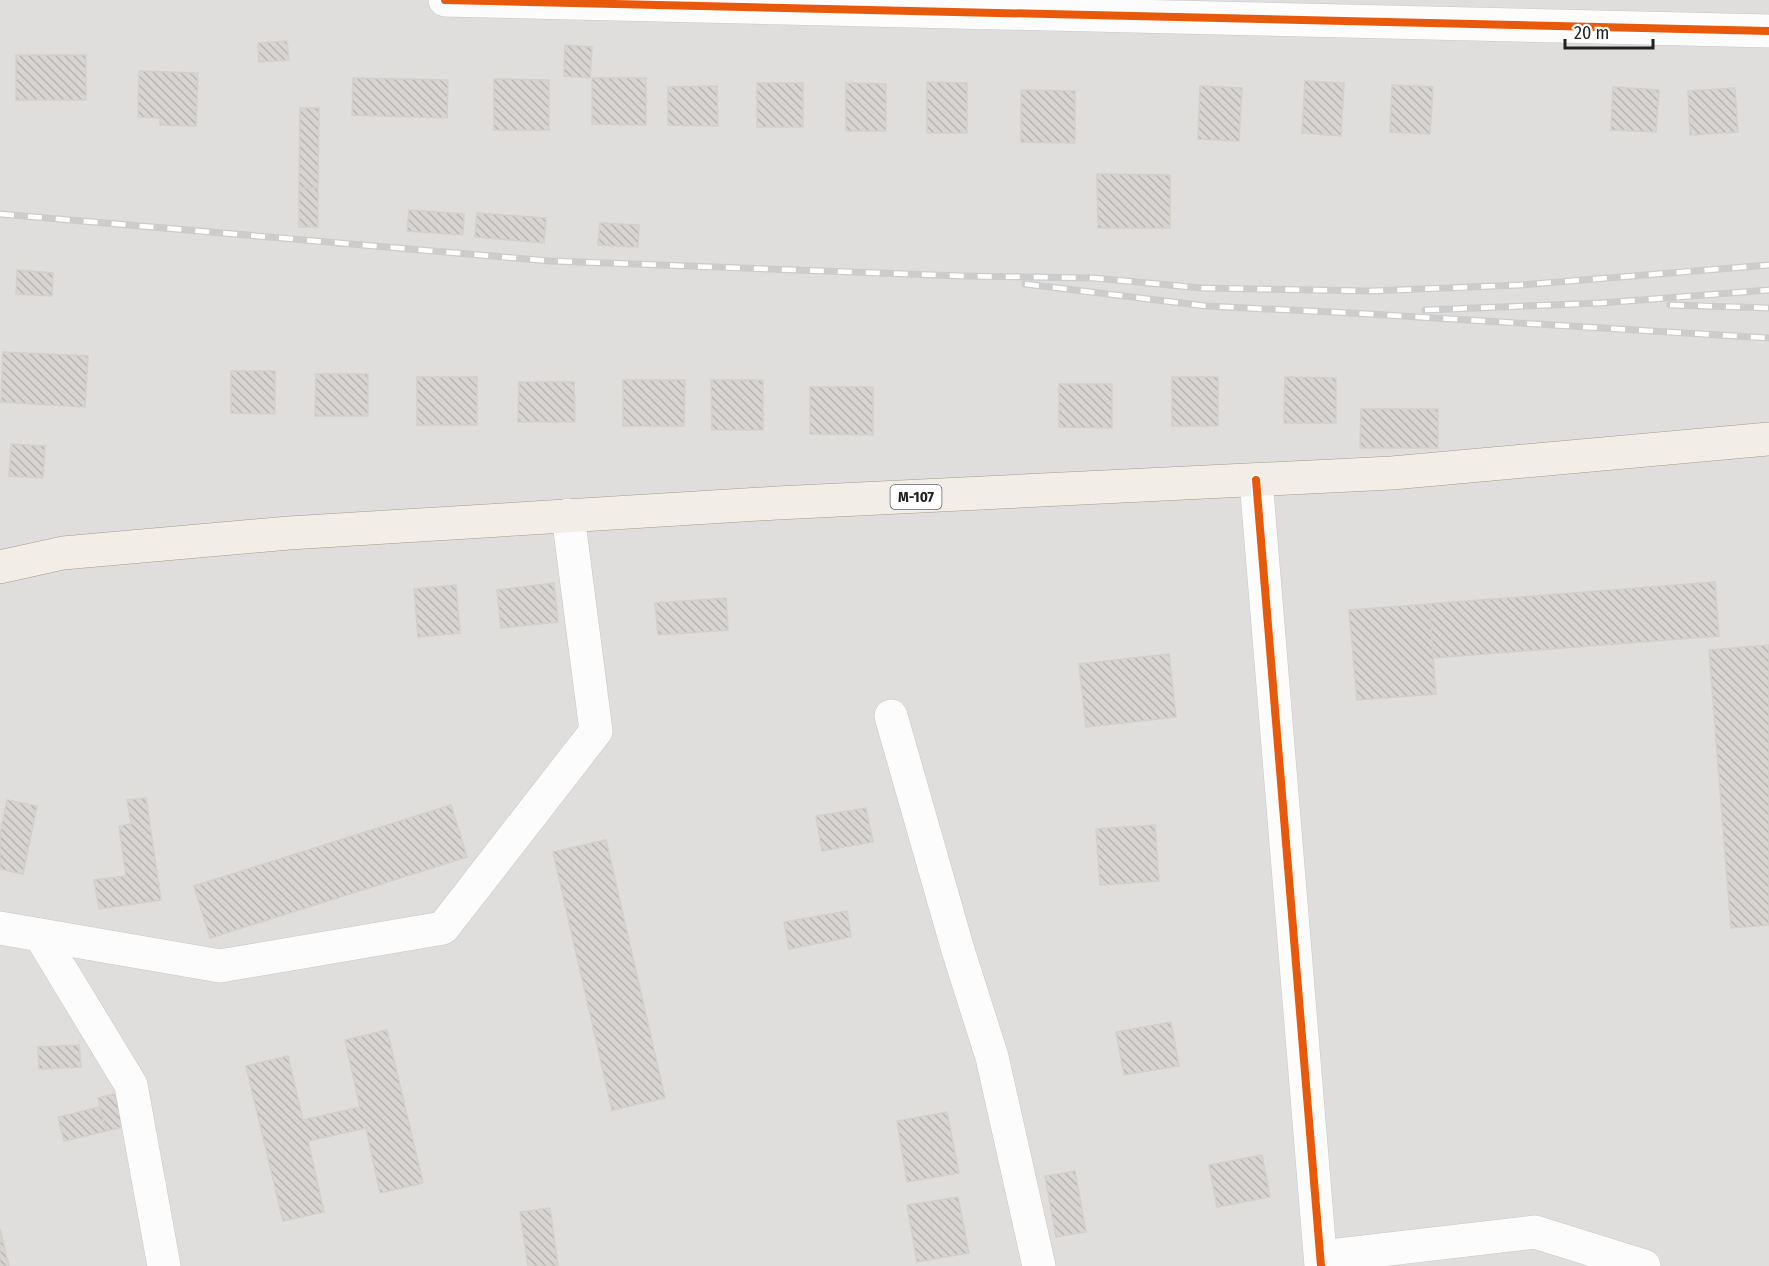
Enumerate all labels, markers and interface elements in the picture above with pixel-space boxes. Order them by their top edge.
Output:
scale bar [1565,12,1654,50]
text: 20 m [1574,22,1609,44]
road number: М-107 [890,485,942,509]

